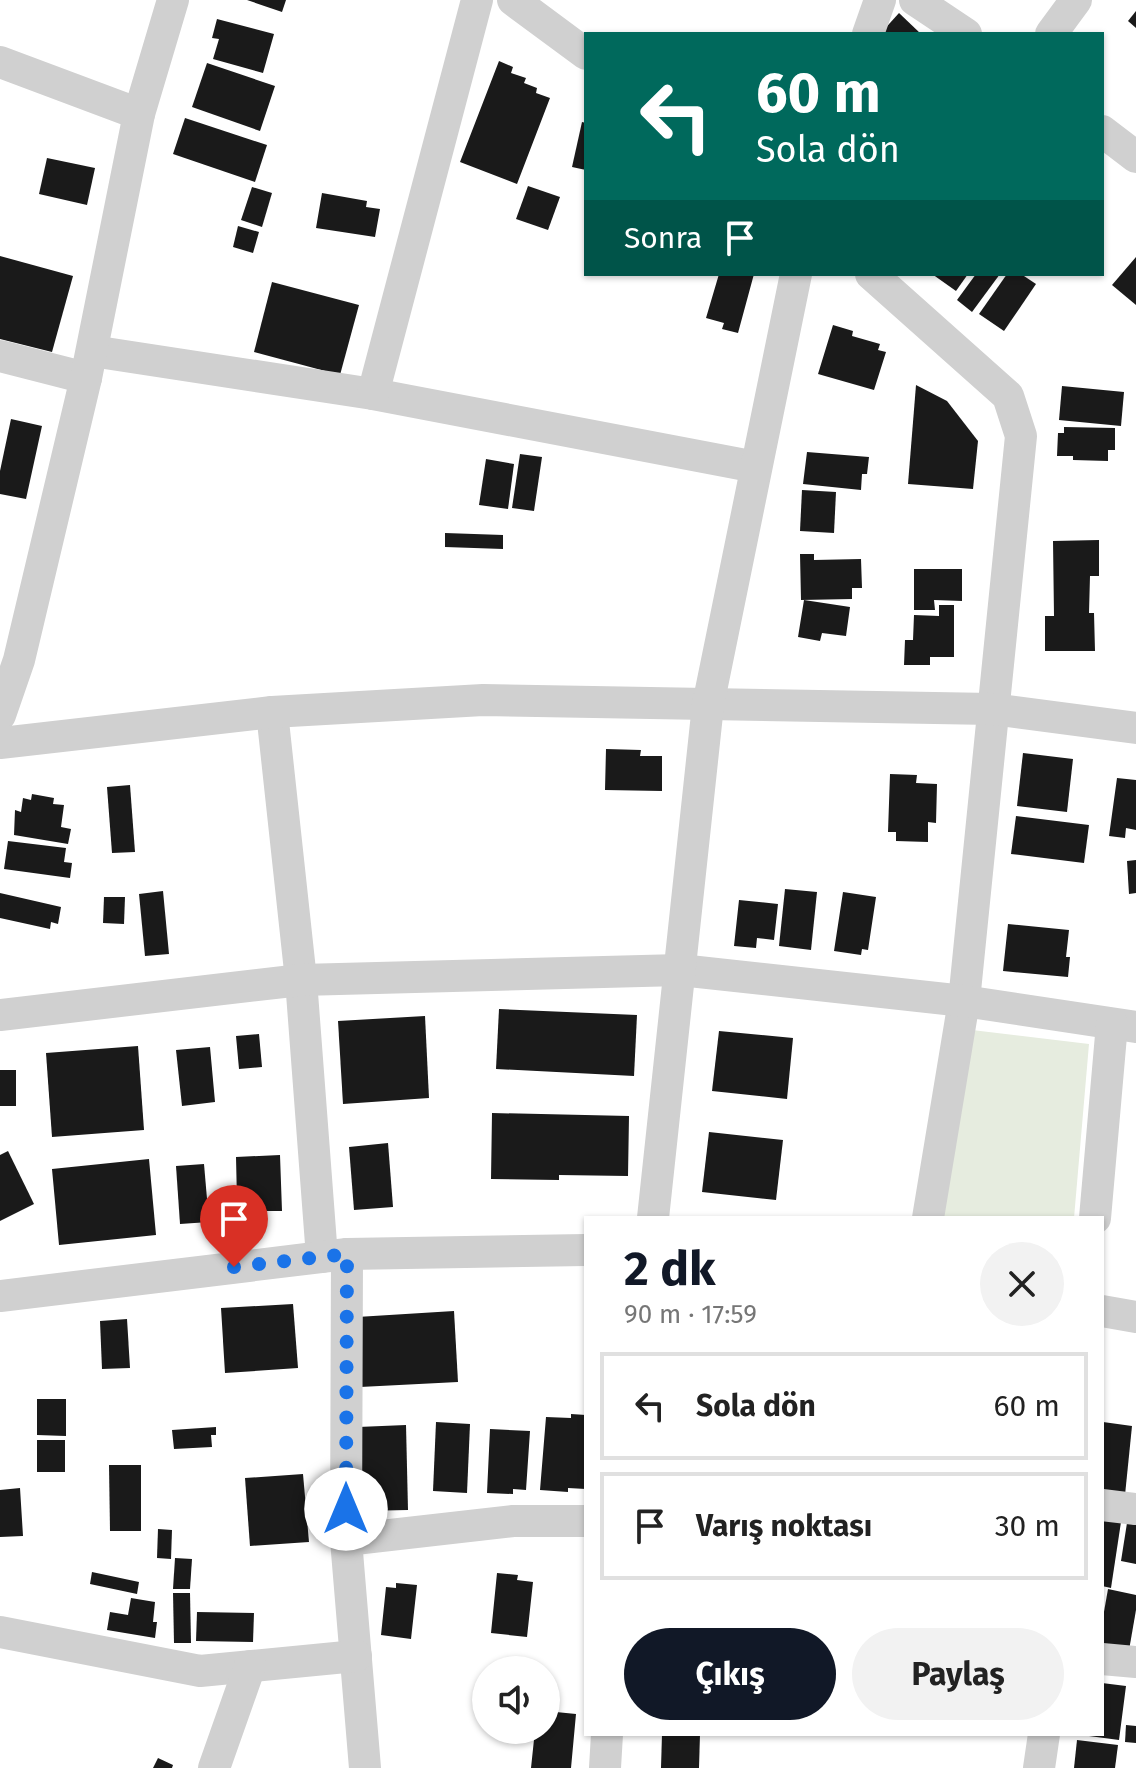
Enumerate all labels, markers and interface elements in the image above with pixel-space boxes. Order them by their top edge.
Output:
text: 60 m [756,60,881,127]
icon: left [624,64,728,168]
text: Sola dön [756,128,900,172]
icon: arrive [718,216,762,260]
text: Sonra [624,220,702,256]
pin [200,1185,268,1267]
icon: arrive [212,1197,256,1241]
text: 2 dk [624,1240,716,1298]
button: close [980,1242,1064,1326]
text: 90 m · 17:59 [624,1299,757,1330]
icon: left [628,1384,672,1428]
text: Sola dön [696,1388,816,1424]
text: 60 m [994,1388,1060,1424]
position arrow [304,1467,388,1551]
icon: arrive [628,1504,672,1548]
text: Varış noktası [696,1508,872,1544]
text: 30 m [995,1508,1060,1544]
button: Çıkış [624,1628,836,1720]
button: Paylaş [852,1628,1064,1720]
map controls [472,1656,560,1744]
button: sound [472,1656,560,1744]

